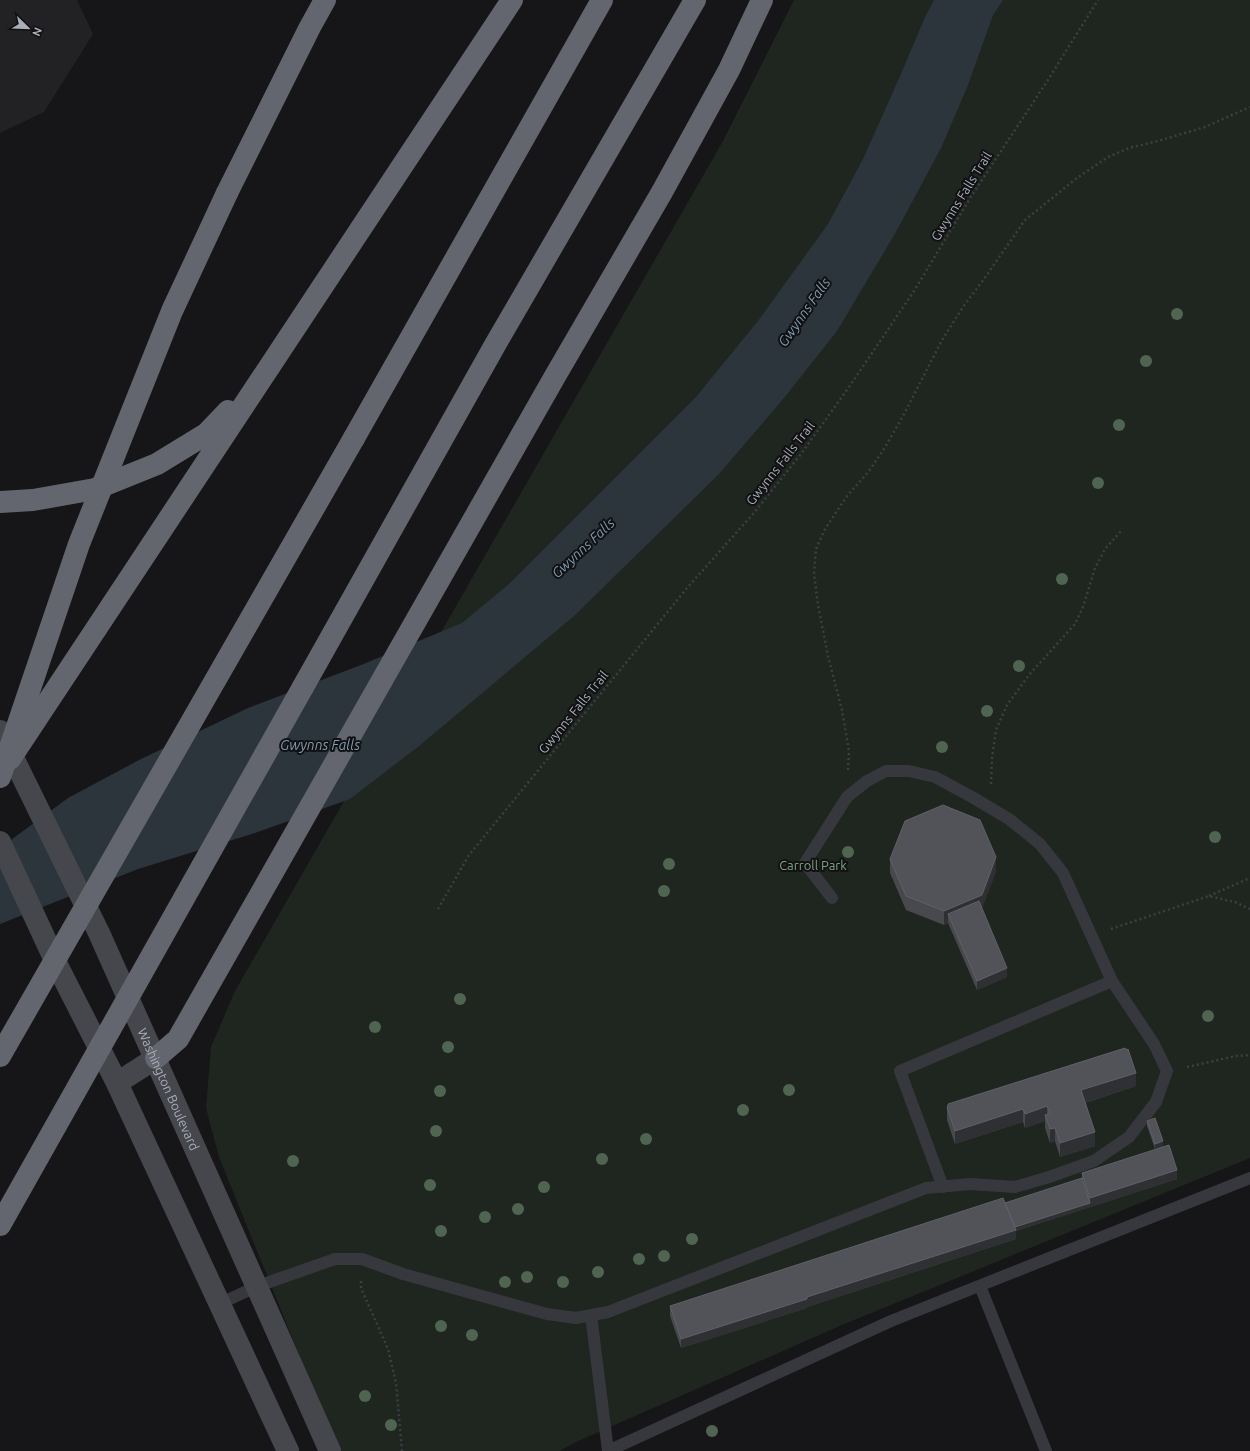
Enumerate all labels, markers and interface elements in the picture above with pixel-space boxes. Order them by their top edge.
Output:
north arrow [8,8,48,48]
text: N [30,26,44,38]
street label: Gwynns Falls Trail [928,149,994,243]
water label: Gwynns Falls [774,275,834,349]
street label: Gwynns Falls Trail [743,418,817,508]
water label: Gwynns Falls [548,515,618,581]
street label: Gwynns Falls Trail [535,667,611,756]
water label: Gwynns Falls [280,737,360,753]
park label: Carroll Park [779,858,847,872]
street label: Washington Boulevard [135,1026,202,1152]

